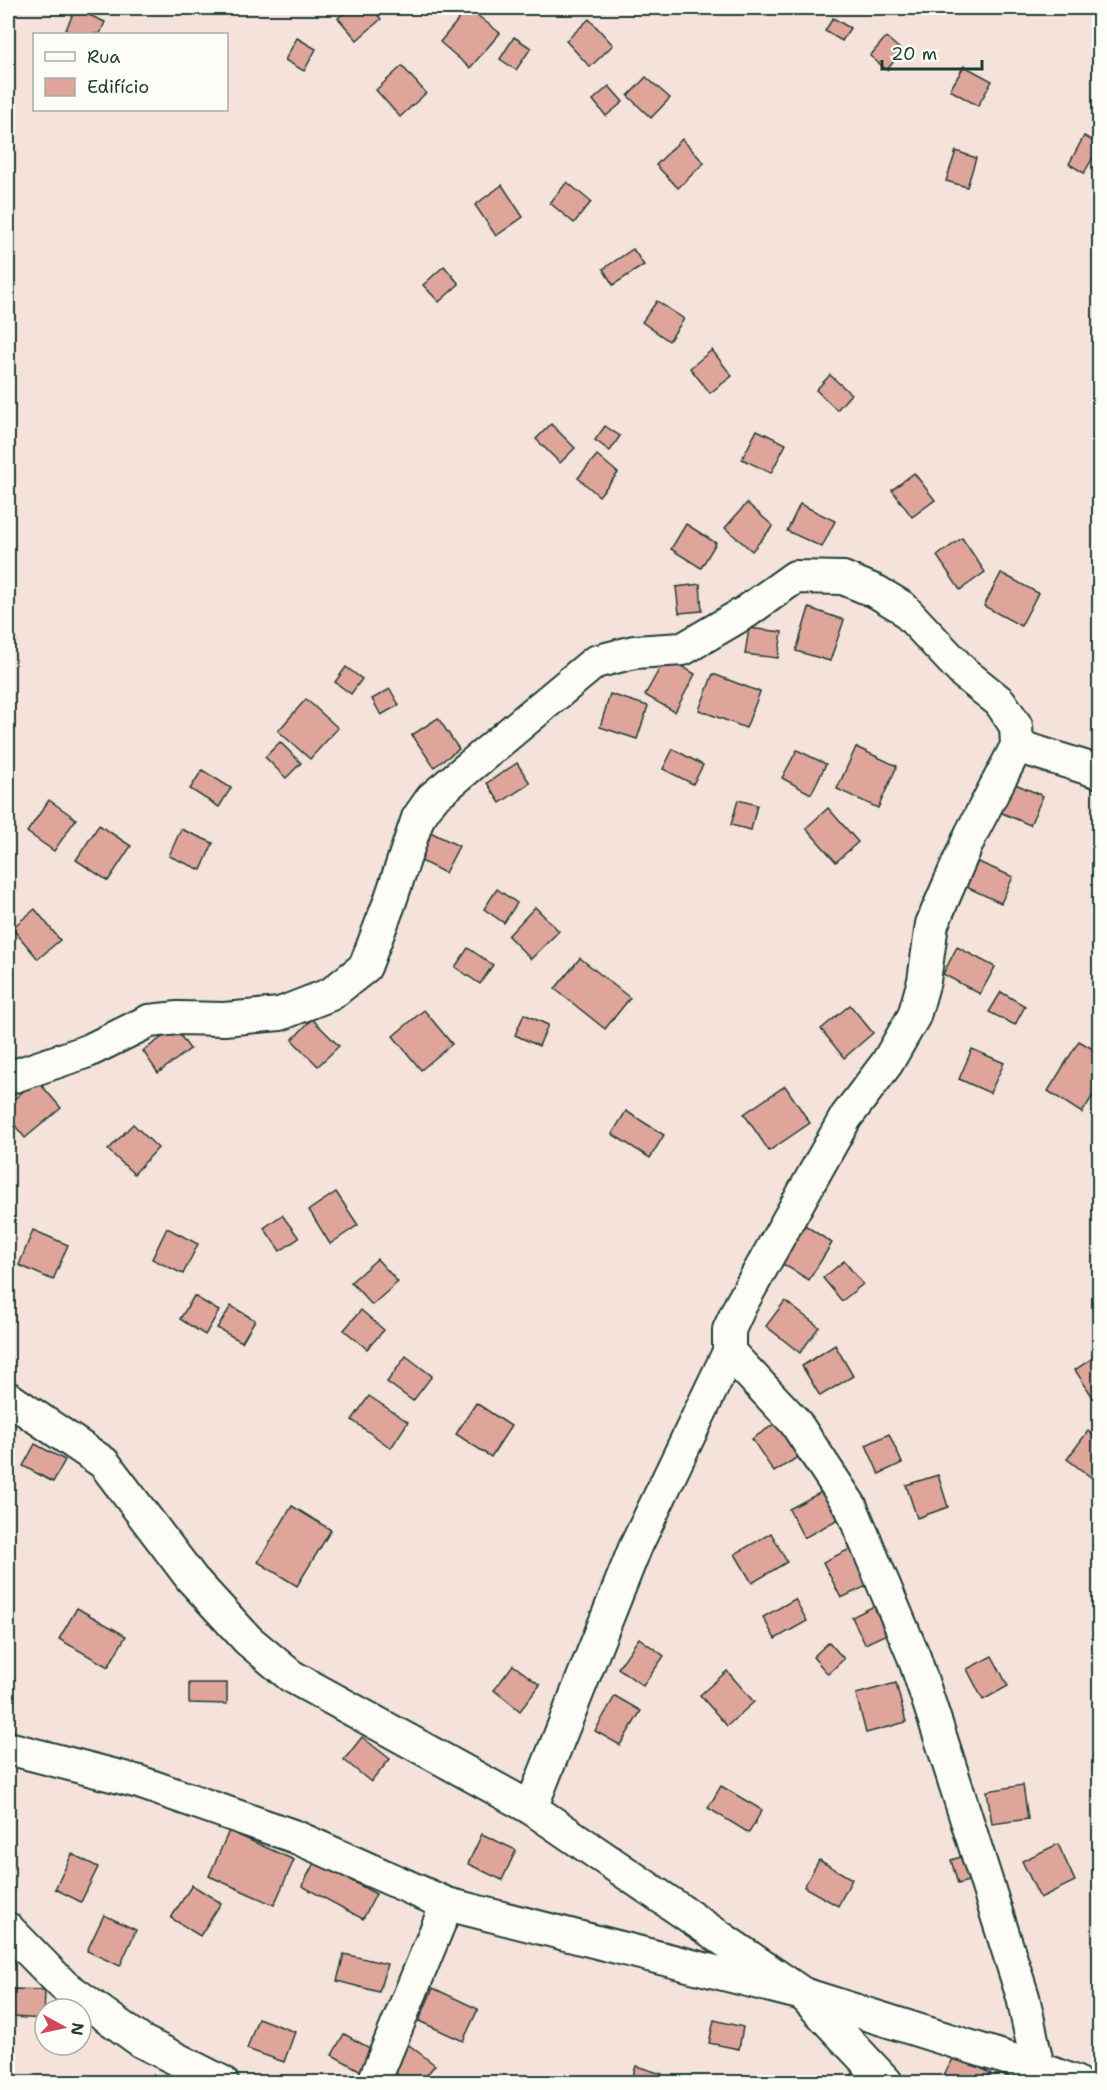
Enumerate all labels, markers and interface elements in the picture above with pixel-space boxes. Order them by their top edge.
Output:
legend [33,33,228,111]
scale bar [882,33,982,71]
text: 20 m [891,42,937,66]
text: Rua [87,45,120,69]
text: Edifício [87,75,149,99]
north arrow [33,1997,93,2057]
text: N [66,2021,89,2037]

